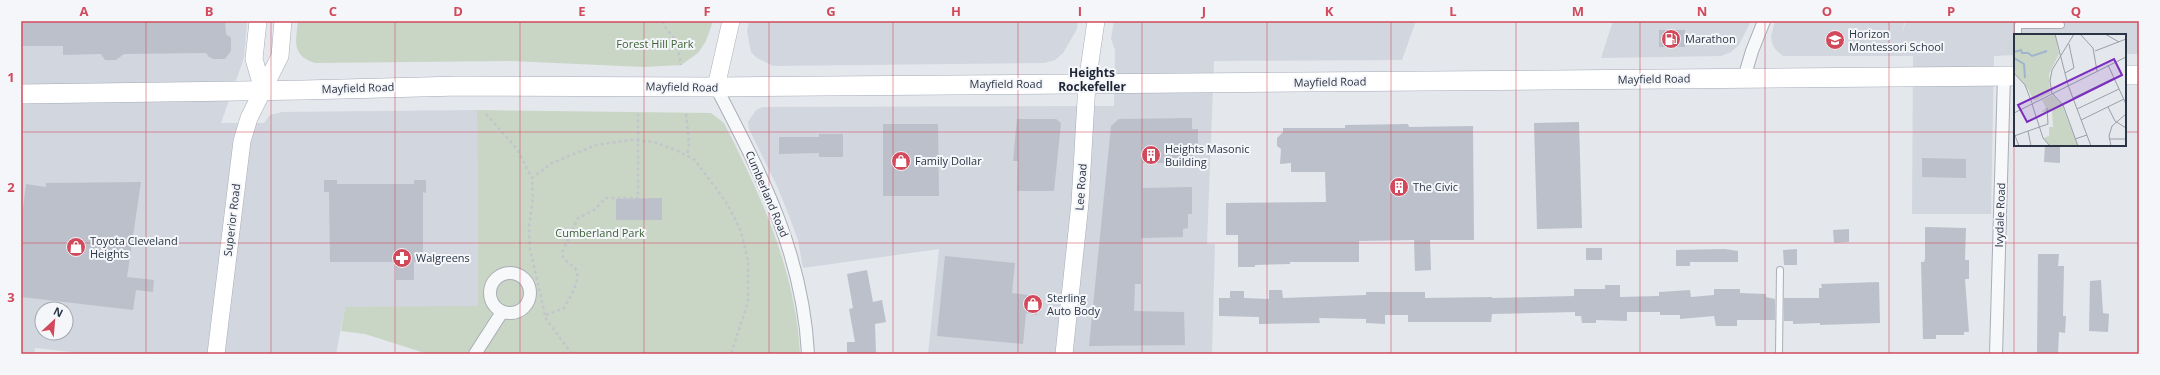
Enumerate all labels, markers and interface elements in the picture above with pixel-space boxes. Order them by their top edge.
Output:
text: A [80,2,89,20]
text: B [205,2,214,20]
text: C [329,2,337,20]
text: D [453,2,463,20]
text: E [578,2,586,20]
text: F [703,2,711,20]
text: G [826,2,836,20]
text: H [951,2,961,20]
text: I [1078,2,1082,20]
text: J [1201,2,1206,20]
text: K [1325,2,1334,20]
text: L [1449,2,1457,20]
text: M [1572,2,1584,20]
text: N [1697,2,1707,20]
text: O [1822,2,1832,20]
text: P [1947,2,1955,20]
text: Q [2071,2,2081,20]
place label: Horizon Montessori School [1849,26,1944,54]
fuel station icon: Marathon [1660,28,1682,50]
school or university icon: Horizon Montessori School [1824,29,1846,51]
place label: Marathon [1685,31,1736,46]
inset map [2014,34,2126,146]
park label: Forest Hill Park [616,36,694,51]
district label: Heights Rockefeller [1058,64,1126,95]
text: 1 [7,68,15,86]
street label: Mayfield Road [1617,70,1691,87]
street label: Mayfield Road [1293,73,1367,90]
street label: Mayfield Road [970,76,1042,91]
street label: Mayfield Road [645,78,719,95]
street label: Mayfield Road [321,79,395,96]
place label: Heights Masonic Building [1165,141,1249,169]
building icon: Heights Masonic Building [1140,144,1162,166]
street label: Cumberland Road [742,148,792,239]
shop icon: Family Dollar [890,150,912,172]
place label: Family Dollar [915,153,982,168]
street label: Lee Road [1071,163,1090,211]
building icon: The Civic [1388,176,1410,198]
text: 2 [7,178,15,196]
place label: The Civic [1413,179,1458,194]
street label: Ivydale Road [1991,182,2008,248]
street label: Superior Road [220,183,243,257]
park label: Cumberland Park [555,225,645,240]
place label: Toyota Cleveland Heights [90,233,178,261]
shop icon: Toyota Cleveland Heights [65,236,87,258]
pharmacy icon: Walgreens [391,247,413,269]
place label: Walgreens [416,250,470,265]
text: 3 [7,288,15,306]
place label: Sterling Auto Body [1047,290,1101,318]
shop icon: Sterling Auto Body [1022,293,1044,315]
north arrow [34,301,74,341]
text: N [51,303,66,320]

